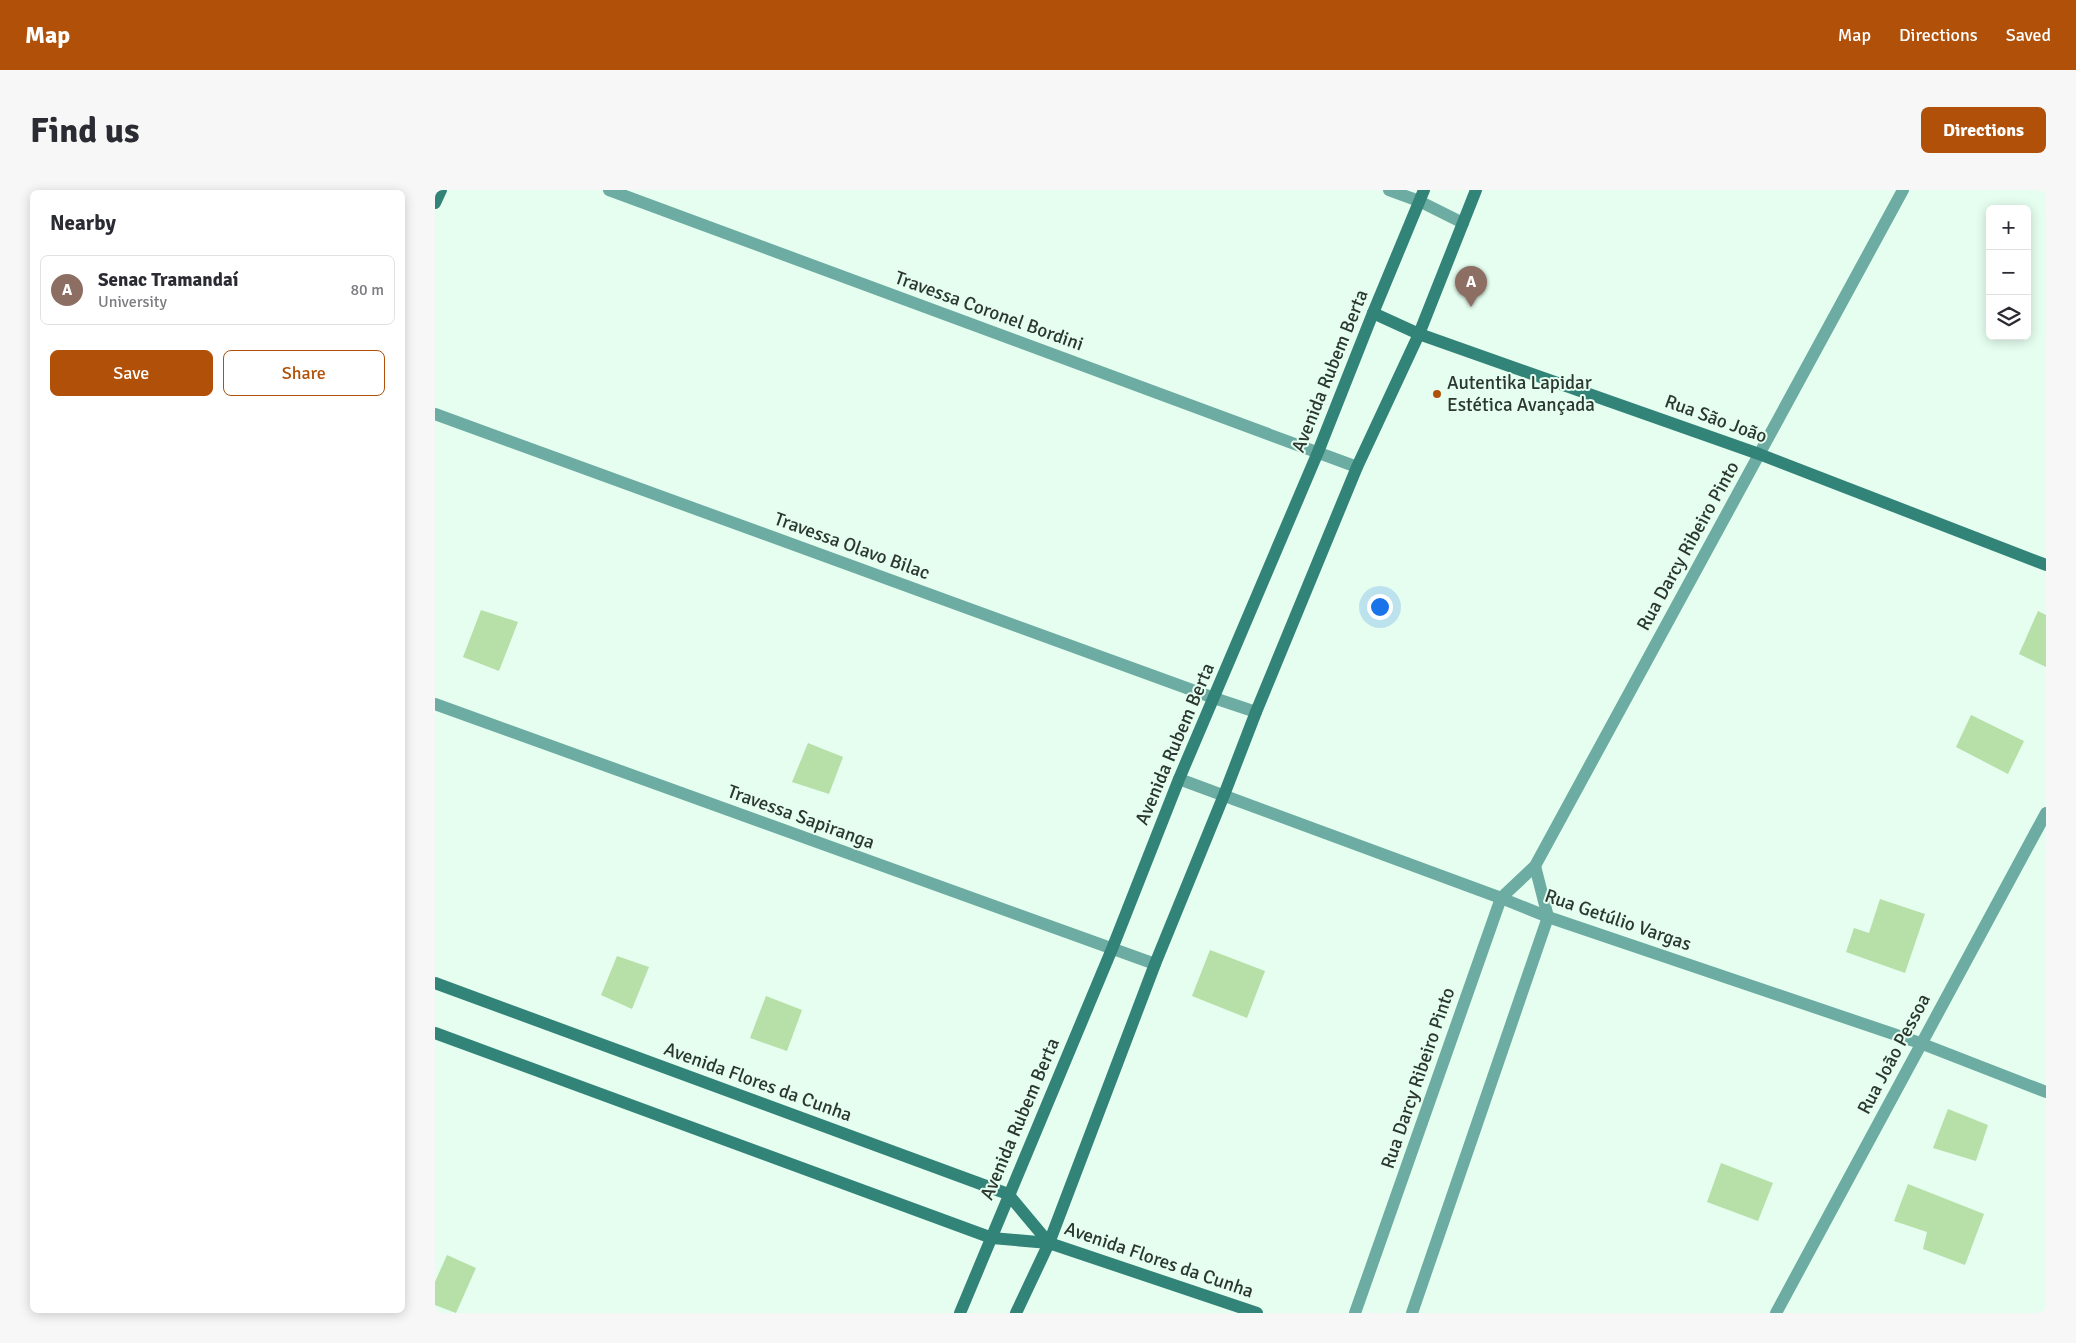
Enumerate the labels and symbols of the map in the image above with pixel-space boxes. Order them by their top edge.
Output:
street label: Travessa Coronel Bordini [891,266,1087,356]
pin: A [1455,266,1487,307]
street label: Avenida Rubem Berta [1286,286,1374,456]
place label: Autentika Lapidar Estética Avançada [1447,371,1595,417]
marker: Autentika Lapidar Estética Avançada [1431,388,1443,400]
street label: Rua São João [1662,389,1771,449]
street label: Rua Darcy Ribeiro Pinto [1631,457,1745,635]
street label: Travessa Olavo Bilac [771,507,933,585]
your location [1367,594,1393,620]
street label: Avenida Rubem Berta [1130,659,1220,829]
street label: Travessa Sapiranga [724,779,878,855]
street label: Rua Getúlio Vargas [1542,884,1694,956]
street label: Rua Darcy Ribeiro Pinto [1376,984,1460,1172]
street label: Rua João Pessoa [1852,990,1936,1118]
street label: Avenida Rubem Berta [975,1034,1065,1204]
street label: Avenida Flores da Cunha [661,1037,855,1127]
street label: Avenida Flores da Cunha [1061,1216,1257,1304]

